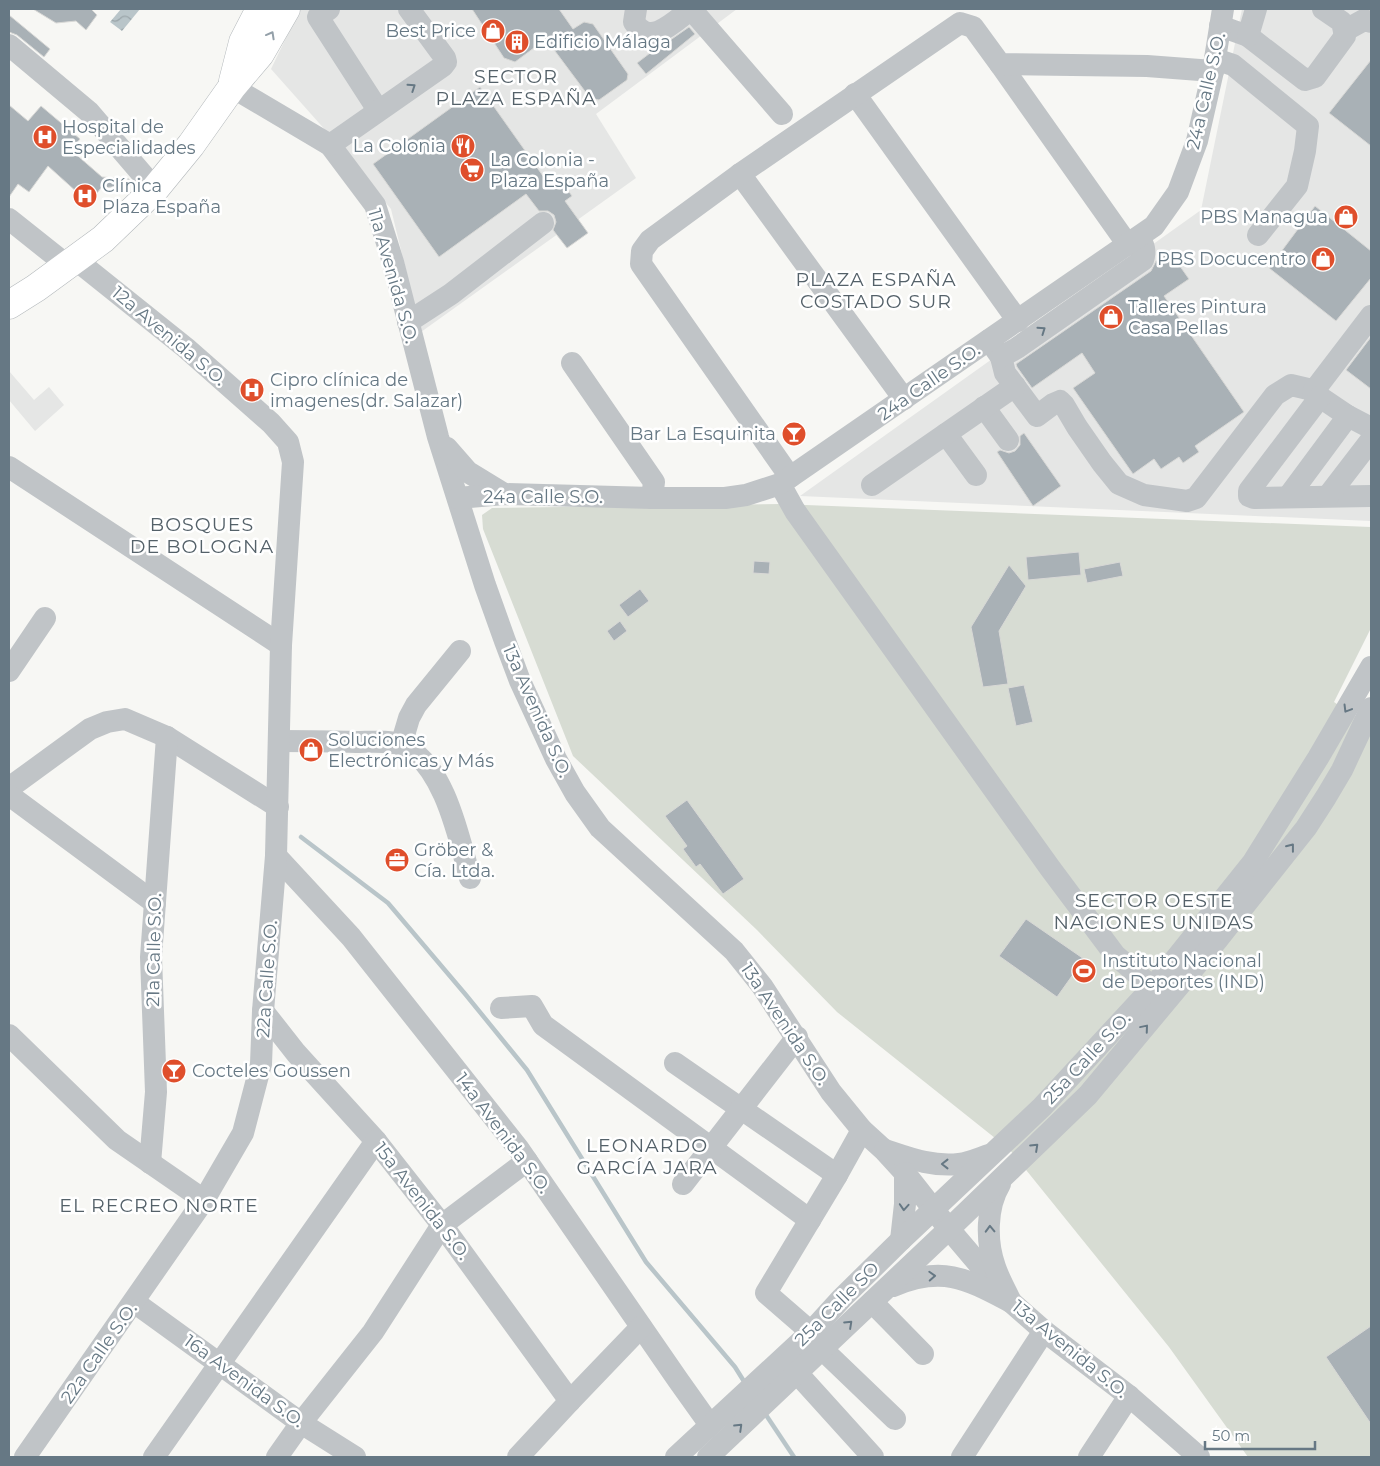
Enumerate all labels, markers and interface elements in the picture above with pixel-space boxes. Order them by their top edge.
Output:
shop icon: Best Price [480,18,506,44]
place label: Best Price [385,20,476,42]
building icon: Edificio Málaga [504,29,530,55]
street label: 24a Calle S.O. [1182,30,1230,152]
one-way arrow [264,31,274,40]
place label: Edificio Málaga [534,31,671,53]
district label: SECTOR PLAZA ESPAÑA [435,65,597,110]
one-way arrow [407,84,416,93]
place label: Hospital de Especialidades [62,116,196,159]
hospital icon: Hospital de Especialidades [32,124,58,150]
restaurant icon: La Colonia [450,133,476,159]
place label: La Colonia [353,135,446,157]
place label: La Colonia - Plaza España [490,149,609,192]
supermarket icon: La Colonia - Plaza España [459,157,485,183]
place label: Clínica Plaza España [102,175,221,218]
hospital icon: Clínica Plaza España [72,183,98,209]
shop icon: PBS Managua [1333,204,1359,230]
street label: 11a Avenida S.O. [363,206,423,346]
place label: PBS Managua [1200,206,1328,228]
shop icon: PBS Docucentro [1310,246,1336,272]
place label: PBS Docucentro [1157,248,1306,270]
district label: PLAZA ESPAÑA COSTADO SUR [795,268,957,313]
street label: 12a Avenida S.O. [107,282,231,390]
place label: Talleres Pintura Casa Pellas [1128,296,1267,339]
shop icon: Talleres Pintura Casa Pellas [1098,304,1124,330]
one-way arrow [1036,327,1046,336]
street label: 24a Calle S.O. [874,339,984,425]
place label: Cipro clínica de imagenes(dr. Salazar) [270,369,463,412]
hospital icon: Cipro clínica de imagenes(dr. Salazar) [239,377,265,403]
bar icon: Bar La Esquinita [781,421,807,447]
place label: Bar La Esquinita [630,423,776,445]
street label: 24a Calle S.O. [483,486,603,508]
district label: BOSQUES DE BOLOGNA [130,513,274,558]
street label: 13a Avenida S.O. [498,641,576,781]
one-way arrow [1343,703,1353,712]
place label: Soluciones Electrónicas y Más [328,729,494,772]
shop icon: Soluciones Electrónicas y Más [298,737,324,763]
place label: Gröber & Cía. Ltda. [414,839,495,882]
one-way arrow [1285,843,1294,853]
office icon: Gröber & Cía. Ltda. [384,847,410,873]
district label: SECTOR OESTE NACIONES UNIDAS [1054,889,1254,934]
street label: 21a Calle S.O. [142,893,166,1007]
street label: 22a Calle S.O. [252,920,282,1038]
place label: Instituto Nacional de Deportes (IND) [1102,950,1265,993]
sports icon: Instituto Nacional de Deportes (IND) [1071,958,1097,984]
street label: 13a Avenida S.O. [736,959,834,1089]
street label: 25a Calle S.O. [1039,1007,1135,1109]
one-way arrow [1140,1024,1149,1033]
bar icon: Cocteles Goussen [161,1058,187,1084]
place label: Cocteles Goussen [192,1060,351,1082]
street label: 14a Avenida S.O. [451,1068,555,1198]
district label: LEONARDO GARCÍA JARA [576,1134,718,1179]
street label: 15a Avenida S.O. [369,1138,475,1264]
one-way arrow [1030,1144,1039,1153]
one-way arrow [941,1159,949,1169]
district label: EL RECREO NORTE [59,1194,259,1217]
one-way arrow [899,1203,910,1211]
one-way arrow [984,1225,995,1233]
street label: 25a Calle SO [790,1257,884,1351]
one-way arrow [928,1271,936,1282]
street label: 13a Avenida S.O. [1008,1296,1132,1402]
street label: 22a Calle S.O. [56,1298,142,1408]
one-way arrow [843,1321,852,1330]
street label: 16a Avenida S.O. [179,1330,309,1432]
scale bar [1205,1418,1315,1450]
one-way arrow [733,1424,742,1433]
text: 50 m [1212,1426,1250,1445]

